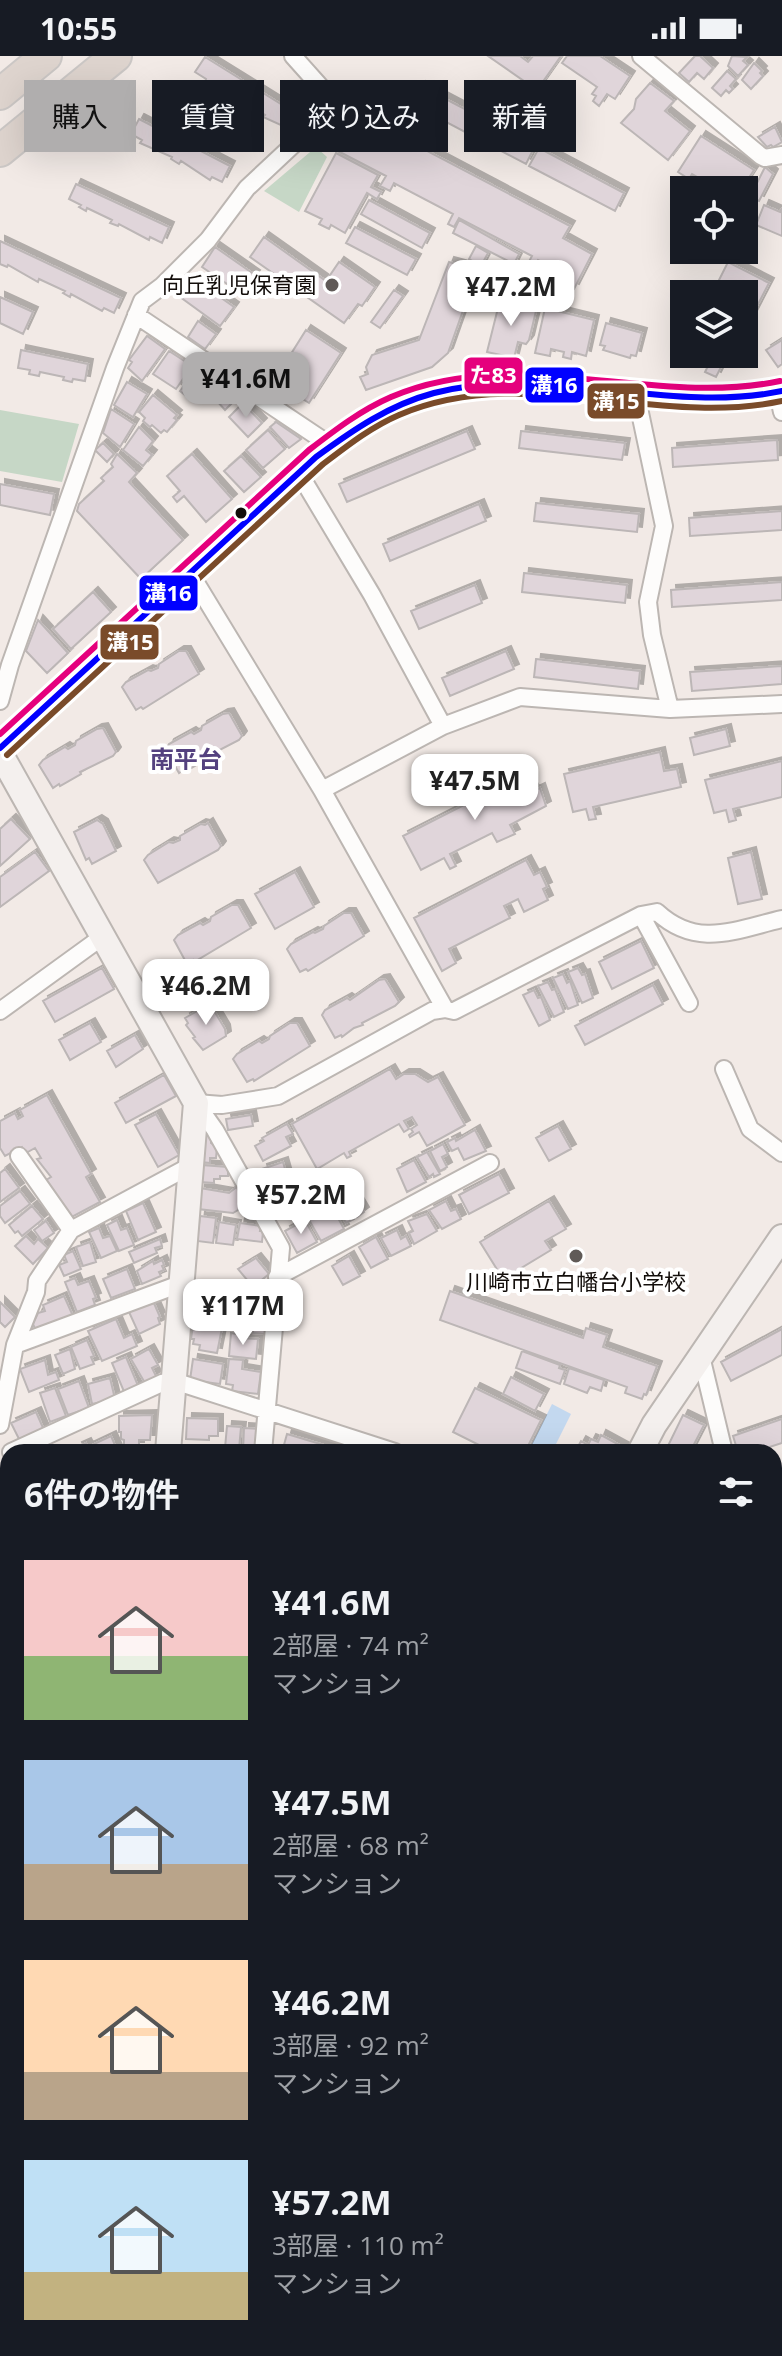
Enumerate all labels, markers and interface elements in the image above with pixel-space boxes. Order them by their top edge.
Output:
text: 10:55 [40,8,117,49]
chip: 購入 [24,80,136,152]
chip: 賃貸 [152,80,264,152]
chip: 絞り込み [280,80,448,152]
chip: 新着 [464,80,576,152]
map controls [670,176,758,368]
button: locate [670,176,758,264]
pin: ¥47.2M [446,260,576,328]
text: ¥47.2M [465,268,557,304]
place label: 向丘乳児保育園 [162,269,316,299]
marker: 向丘乳児保育園 [323,276,341,294]
button: layers [670,280,758,368]
pin: ¥41.6M [181,352,311,420]
line badge: た83 [463,356,524,395]
text: た83 [469,359,517,389]
text: ¥41.6M [200,360,292,396]
line badge: 溝16 [524,366,585,404]
text: 溝16 [530,369,578,399]
line badge: 溝15 [586,382,646,420]
text: 溝15 [592,385,640,415]
unlabelled marker [233,505,249,521]
line badge: 溝16 [138,574,199,612]
text: 溝16 [144,577,192,607]
line badge: 溝15 [99,623,160,661]
text: 溝15 [106,626,154,656]
district label: 南平台 [150,742,222,775]
pin: ¥47.5M [410,754,540,822]
text: ¥47.5M [429,762,521,798]
pin: ¥46.2M [141,959,271,1027]
text: ¥46.2M [160,967,252,1003]
pin: ¥57.2M [236,1168,366,1236]
text: ¥57.2M [255,1176,347,1212]
marker: 川崎市立白幡台小学校 [567,1247,585,1265]
place label: 川崎市立白幡台小学校 [466,1266,686,1296]
pin: ¥117M [187,1279,299,1347]
text: ¥117M [201,1287,285,1323]
icon: filters [714,1470,758,1514]
text: 6件の物件 [24,1471,179,1517]
text: ¥41.6M [272,1579,392,1625]
icon: home [88,1592,184,1688]
text: 2部屋 · 74 m² [272,1627,429,1663]
text: マンション [272,1665,402,1701]
text: ¥47.5M [272,1779,392,1825]
icon: home [88,1792,184,1888]
text: 2部屋 · 68 m² [272,1827,429,1863]
text: マンション [272,1865,402,1901]
text: ¥46.2M [272,1979,392,2025]
icon: home [88,1992,184,2088]
text: 3部屋 · 92 m² [272,2027,429,2063]
text: マンション [272,2065,402,2101]
text: ¥57.2M [272,2179,392,2225]
icon: home [88,2192,184,2288]
text: 3部屋 · 110 m² [272,2227,444,2263]
text: マンション [272,2265,402,2301]

